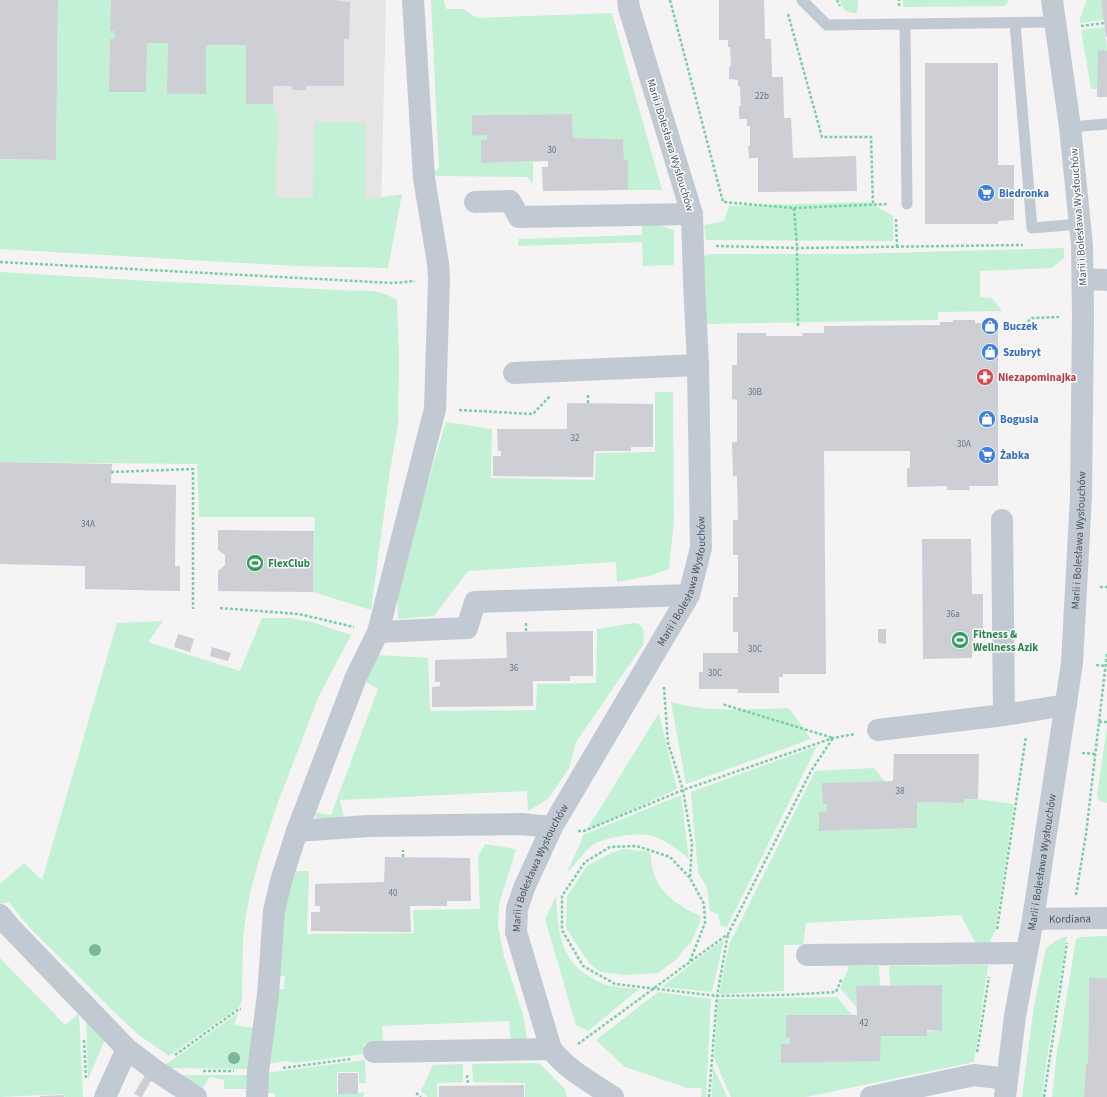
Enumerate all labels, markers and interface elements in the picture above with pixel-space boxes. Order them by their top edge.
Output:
street label: Marii i Bolesława Wysłouchów [643,77,698,213]
house number: 22b [755,90,769,103]
house number: 30 [548,144,557,157]
street label: Marii i Bolesława Wysłouchów [1066,148,1091,286]
supermarket icon: Biedronka [976,183,996,203]
place label: Biedronka [999,186,1049,201]
shop icon: Buczek [980,316,1000,336]
place label: Buczek [1003,319,1038,334]
shop icon: Szubryt [980,342,1000,362]
place label: Szubryt [1003,345,1042,360]
pharmacy icon: Niezapominajka [975,367,995,387]
place label: Niezapominajka [998,370,1077,385]
house number: 30B [748,386,762,399]
shop icon: Bogusia [977,409,997,429]
place label: Bogusia [1000,412,1039,427]
house number: 32 [571,432,580,445]
house number: 30A [957,438,971,451]
supermarket icon: Żabka [977,445,997,465]
place label: Żabka [1000,448,1030,463]
street label: Marii i Bolesława Wysłouchów [1068,471,1089,610]
street label: Marii i Bolesława Wysłouchów [654,516,709,649]
house number: 34A [81,518,95,531]
sports icon: FlexClub [245,553,265,573]
place label: FlexClub [268,556,310,571]
house number: 36a [946,608,960,621]
place label: Fitness & Wellness Azik [973,627,1038,655]
sports icon: Fitness & Wellness Azik [950,630,970,650]
house number: 30C [748,643,762,656]
house number: 36 [510,662,519,675]
house number: 30C [708,667,722,680]
house number: 38 [896,785,905,798]
street label: Marii i Bolesława Wysłouchów [1024,793,1060,932]
street label: Marii i Bolesława Wysłouchów [509,801,572,932]
house number: 40 [389,887,398,900]
street label: Kordiana [1049,911,1091,927]
house number: 42 [860,1017,869,1030]

